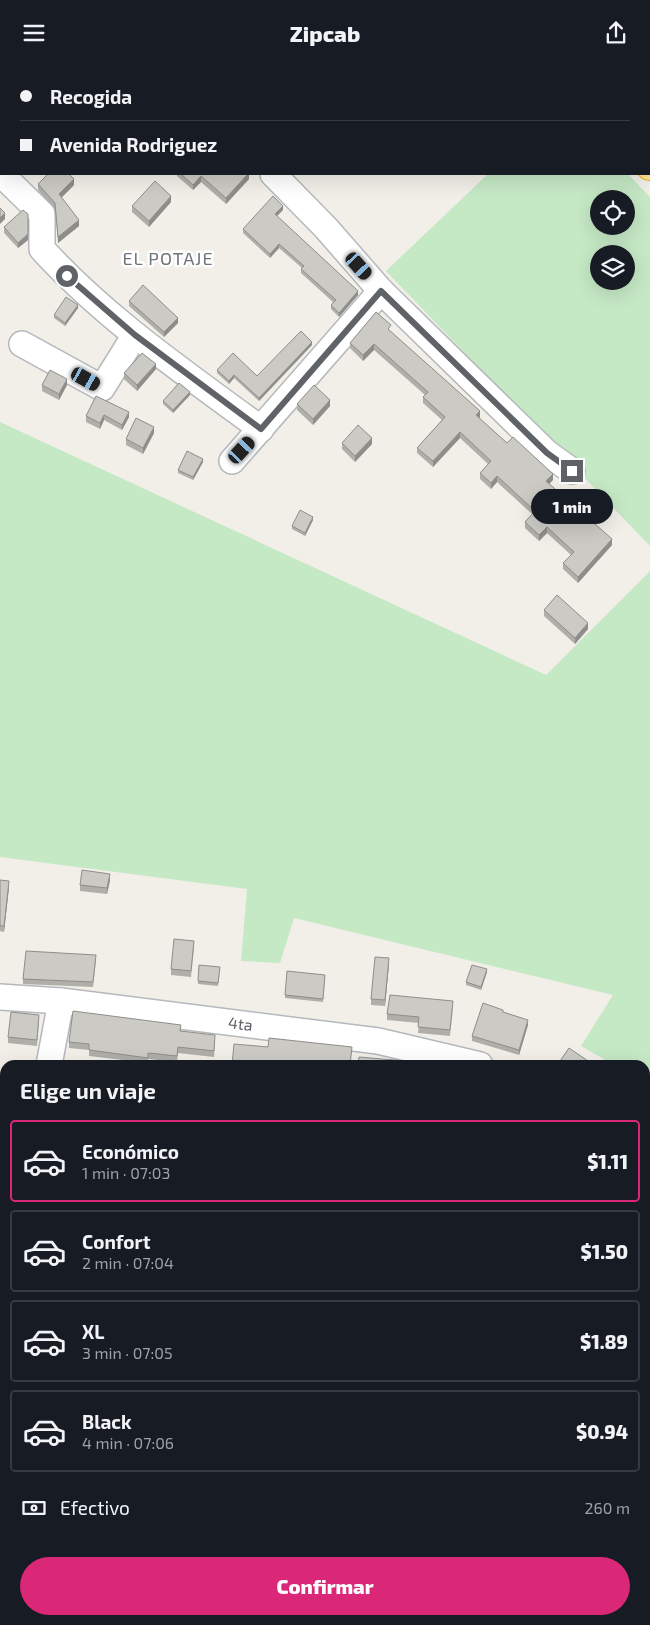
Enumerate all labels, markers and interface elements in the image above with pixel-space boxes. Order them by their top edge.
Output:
icon: menu [20,19,48,47]
icon: share [602,19,630,47]
text: Zipcab [290,20,360,46]
text: Recogida [50,85,132,108]
text: Avenida Rodriguez [50,133,217,156]
map controls [590,190,635,290]
button: locate [590,190,635,235]
button: layers [590,245,635,290]
district label: EL POTAJE [122,247,214,269]
car [343,250,374,282]
route start [56,265,78,287]
car [69,365,102,393]
car [226,434,257,466]
route end [561,460,583,482]
callout: 1 min [531,489,613,523]
text: 1 min [552,497,592,516]
street label: 4ta [227,1012,254,1034]
text: Elige un viaje [20,1077,156,1103]
icon: car [22,1139,67,1184]
text: Económico [82,1140,179,1163]
text: $1.11 [587,1150,628,1173]
text: 1 min · 07:03 [82,1163,170,1182]
icon: car [22,1229,67,1274]
text: Confort [82,1230,150,1253]
text: $1.50 [581,1240,628,1263]
text: 2 min · 07:04 [82,1253,174,1272]
icon: car [22,1319,67,1364]
text: XL [82,1320,104,1343]
text: $1.89 [580,1330,628,1353]
text: 3 min · 07:05 [82,1343,173,1362]
icon: car [22,1409,67,1454]
text: Black [82,1410,132,1433]
text: $0.94 [576,1420,628,1443]
text: 4 min · 07:06 [82,1433,174,1452]
icon: cash [20,1494,48,1522]
text: Efectivo [60,1496,130,1519]
text: 260 m [585,1498,630,1517]
button: Confirmar [20,1557,630,1615]

